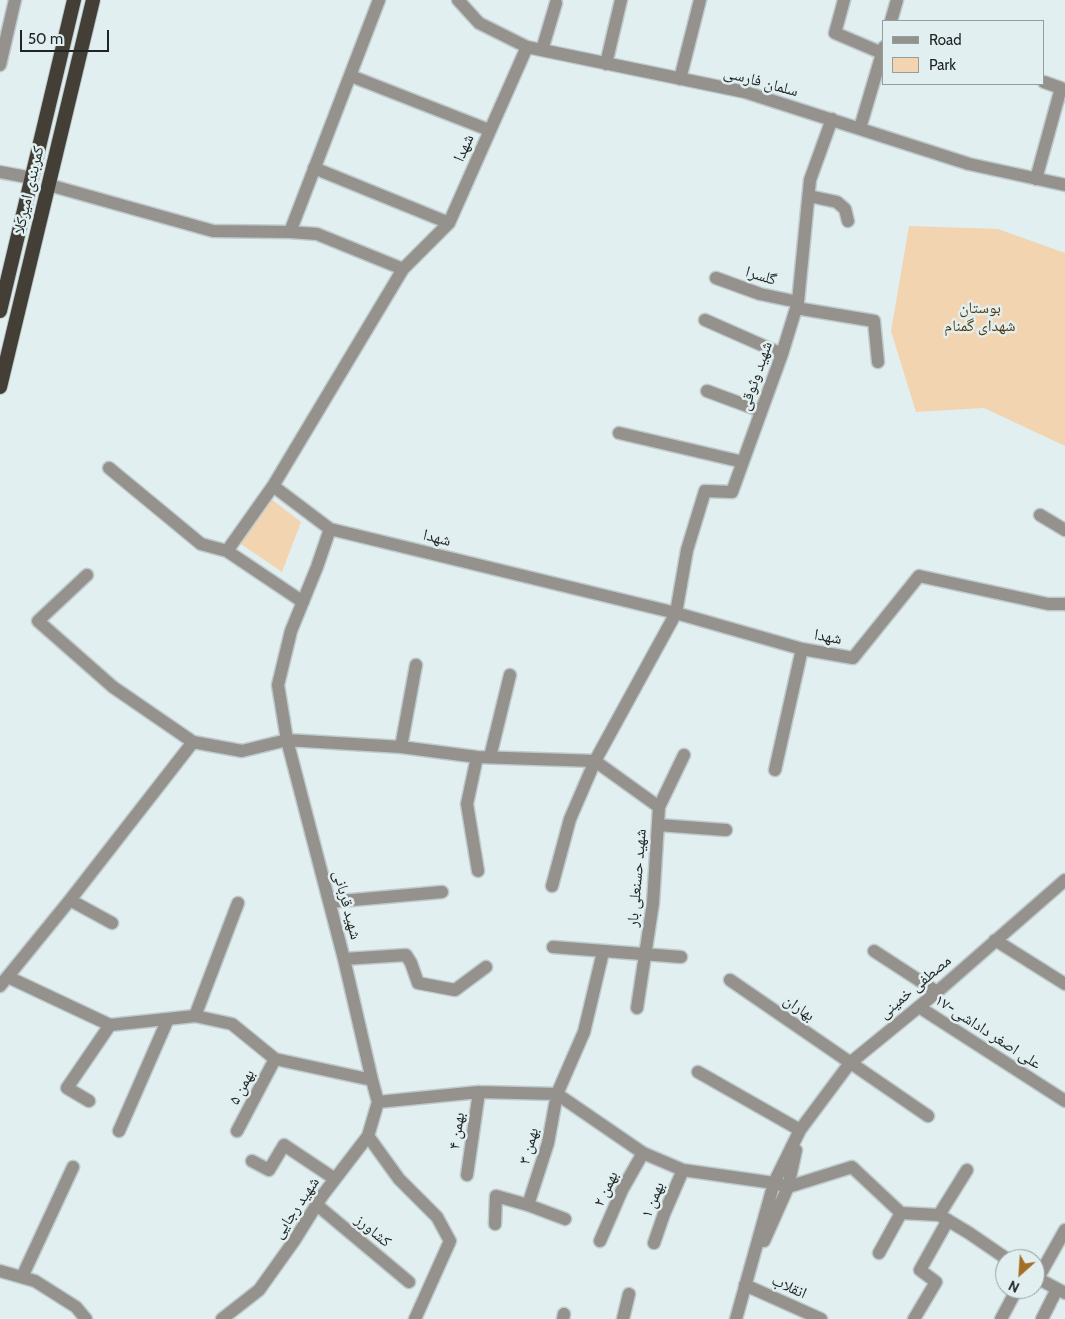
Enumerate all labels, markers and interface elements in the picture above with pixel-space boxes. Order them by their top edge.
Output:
scale bar [22,20,111,52]
legend [882,20,1045,85]
text: 50 m [28,30,63,48]
text: Road [929,31,962,49]
text: Park [929,56,956,74]
street label: سلمان فارسی [722,63,800,101]
street label: شهدا [450,131,478,165]
street label: کمربندی امیرکلا [10,144,48,236]
street label: گلسرا [743,262,779,290]
park label: بوستان شهدای گمنام [944,298,1016,336]
street label: شهید وثوقی [735,339,777,413]
street label: شهدا [421,525,453,551]
street label: شهدا [813,625,843,649]
street label: شهید حسنعلی بار [623,828,651,928]
street label: شهید قربانی [329,868,365,942]
street label: مصطفی خمینی [875,951,955,1023]
street label: بهاران [780,990,818,1026]
street label: علی اصغر داداشی-۱۷ [931,990,1045,1074]
street label: بهمن ۵ [225,1066,259,1108]
street label: بهمن ۴ [445,1111,469,1151]
street label: بهمن ۳ [515,1126,543,1166]
street label: بهمن ۲ [589,1168,623,1210]
street label: شهید رجایی [268,1173,324,1243]
street label: بهمن ۱ [637,1179,669,1221]
street label: کشاورز [351,1210,395,1252]
north arrow [995,1249,1045,1299]
street label: انقلاب [768,1271,810,1303]
text: N [1005,1276,1022,1297]

